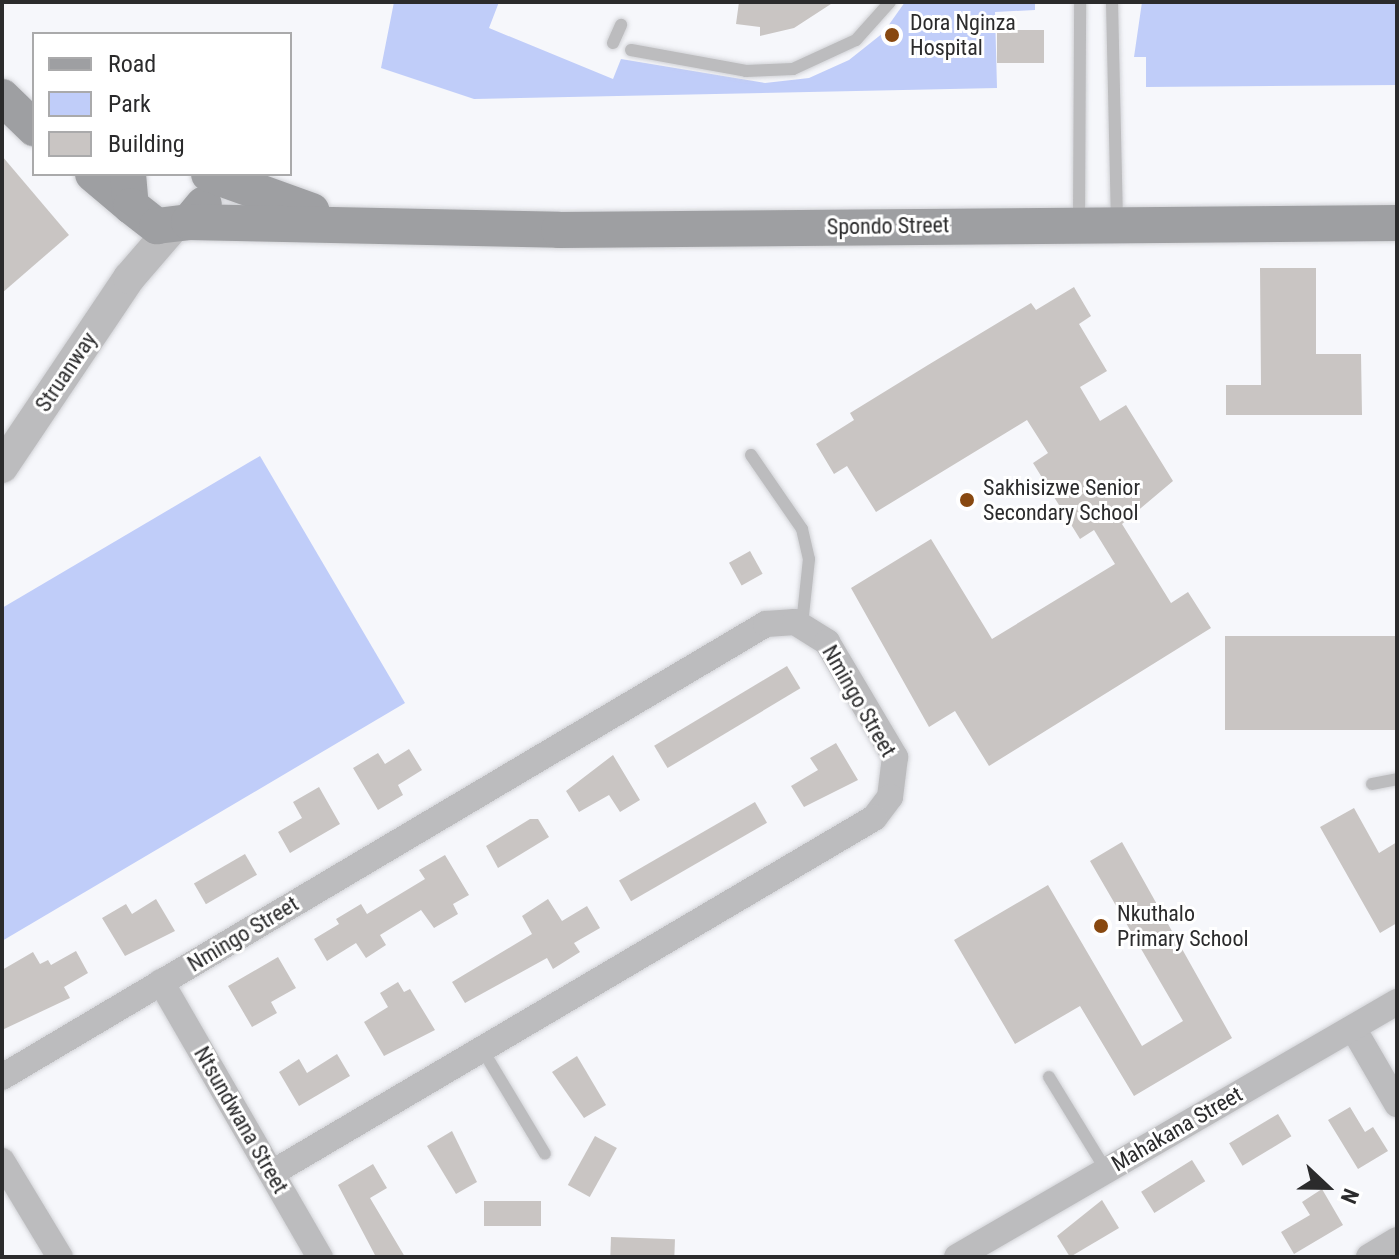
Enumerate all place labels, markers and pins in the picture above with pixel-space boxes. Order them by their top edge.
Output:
place label: Dora Nginza Hospital [910,9,1016,60]
marker: Dora Nginza Hospital [881,24,903,46]
place label: Sakhisizwe Senior Secondary School [983,474,1140,526]
marker: Sakhisizwe Senior Secondary School [958,491,976,509]
place label: Nkuthalo Primary School [1117,900,1248,952]
marker: Nkuthalo Primary School [1092,917,1110,935]

